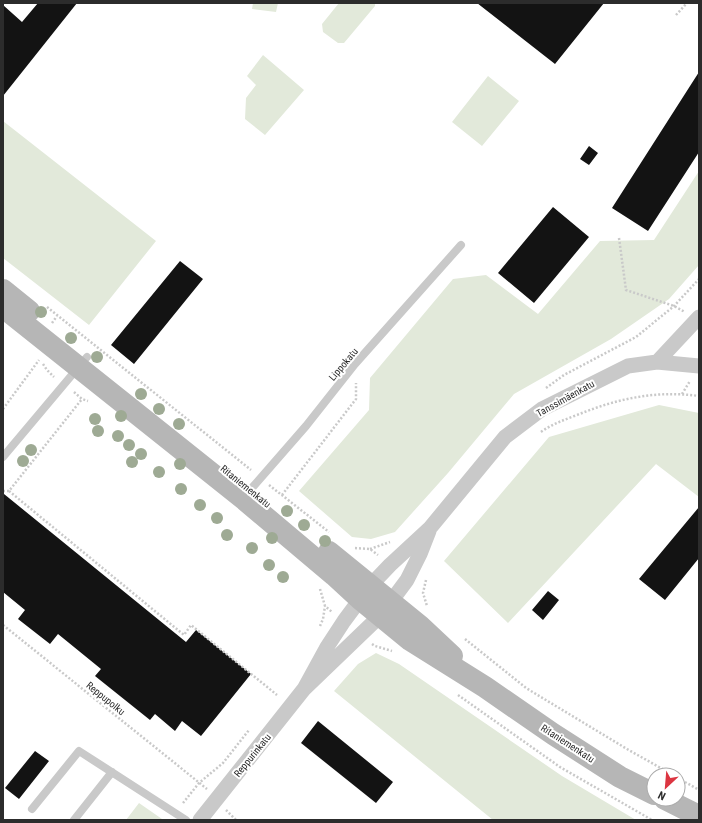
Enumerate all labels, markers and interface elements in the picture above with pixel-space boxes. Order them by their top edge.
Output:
street label: Lippokatu [327,346,360,383]
street label: Tanssimäenkatu [534,378,596,419]
street label: Ritaniemenkatu [218,463,273,510]
street label: Reppupolku [84,680,127,717]
street label: Ritaniemenkatu [539,722,597,765]
street label: Reppurinkatu [232,732,273,779]
north arrow [646,767,686,807]
text: N [656,788,668,803]

